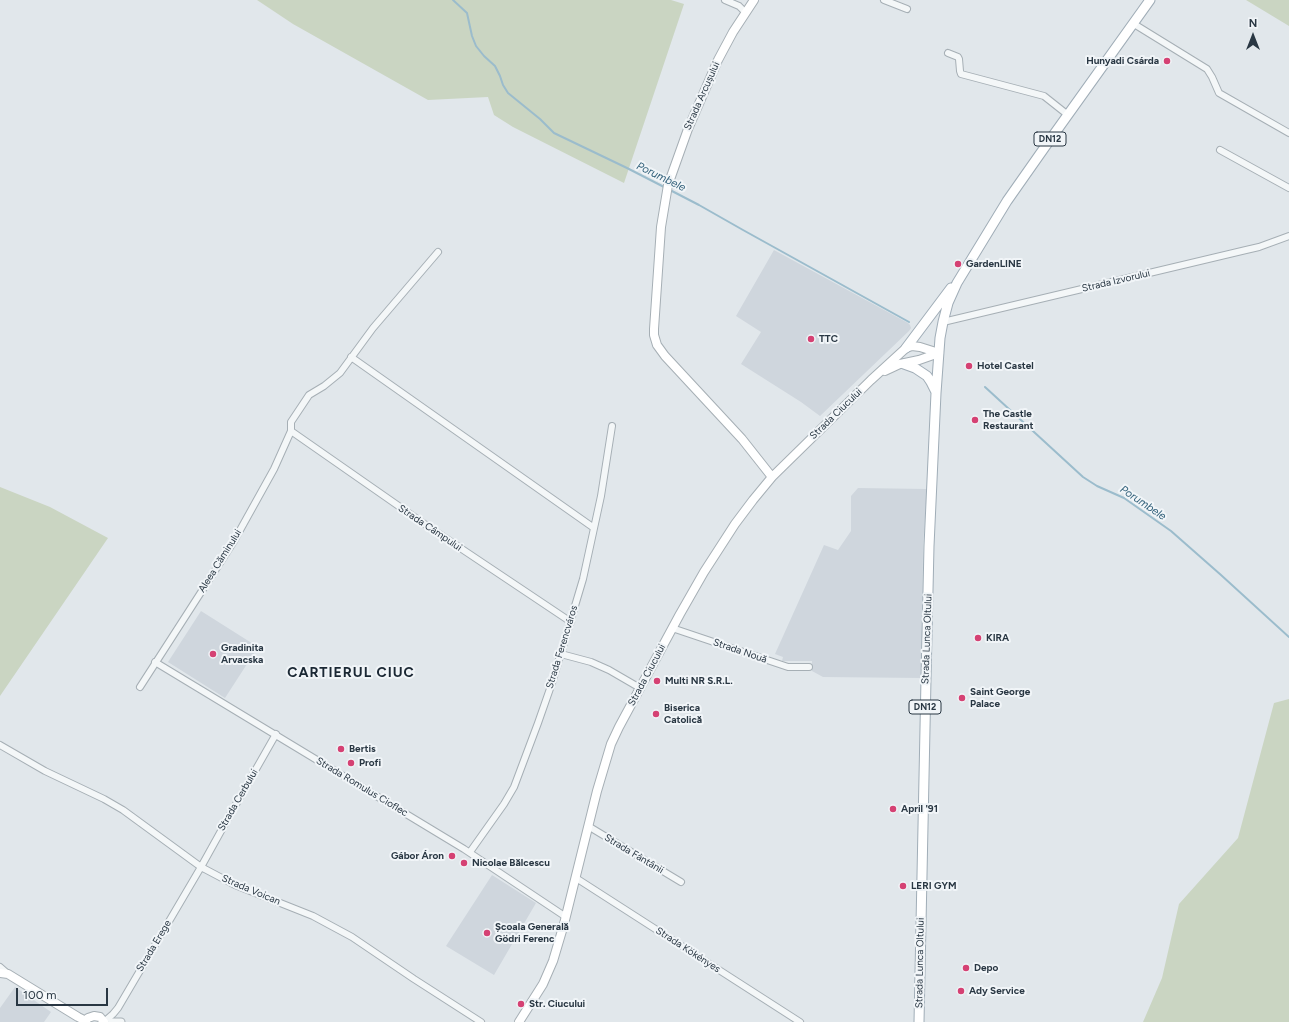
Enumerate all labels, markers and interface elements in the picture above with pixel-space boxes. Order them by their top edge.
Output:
north arrow [1233,16,1273,56]
text: N [1249,17,1257,30]
place label: Hunyadi Csárda [1086,55,1159,67]
marker: Hunyadi Csárda [1162,56,1172,66]
street label: Strada Arcușului [682,60,722,132]
road number: DN12 [1034,132,1066,146]
water label: Porumbele [634,159,688,195]
place label: GardenLINE [966,258,1022,270]
marker: GardenLINE [953,259,963,269]
street label: Strada Izvorului [1081,267,1151,295]
place label: TTC [819,333,838,345]
marker: TTC [806,334,816,344]
place label: Hotel Castel [977,360,1034,372]
marker: Hotel Castel [964,361,974,371]
street label: Strada Ciucului [807,386,865,442]
place label: The Castle Restaurant [983,408,1033,432]
marker: The Castle Restaurant [970,415,980,425]
water label: Porumbele [1117,483,1169,523]
street label: Strada Câmpului [396,502,464,554]
street label: Aleea Căminului [196,527,244,595]
street label: Strada Lunca Oltului [919,594,935,684]
street label: Strada Ferencváros [544,604,580,690]
place label: KIRA [986,632,1009,644]
marker: KIRA [973,633,983,643]
street label: Strada Nouă [712,636,768,666]
place label: Gradinita Arvacska [221,642,264,666]
street label: Strada Ciucului [626,642,668,708]
marker: Gradinita Arvacska [208,649,218,659]
district label: CARTIERUL CIUC [287,665,415,681]
place label: Multi NR S.R.L. [665,675,733,687]
marker: Multi NR S.R.L. [652,676,662,686]
place label: Saint George Palace [970,686,1030,710]
marker: Saint George Palace [957,693,967,703]
road number: DN12 [909,700,941,714]
place label: Biserica Catolică [664,702,702,726]
marker: Biserica Catolică [651,709,661,719]
place label: Bertis [349,743,376,755]
marker: Bertis [336,744,346,754]
street label: Strada Romulus Cioflec [314,755,410,819]
place label: Profi [359,757,381,769]
marker: Profi [346,758,356,768]
street label: Strada Cerbului [215,767,261,833]
place label: April '91 [901,803,938,815]
marker: April '91 [888,804,898,814]
street label: Strada Fântânii [602,832,666,876]
place label: Gábor Áron [391,850,444,862]
marker: Gábor Áron [447,851,457,861]
place label: Nicolae Bălcescu [472,857,550,869]
marker: Nicolae Bălcescu [459,858,469,868]
street label: Strada Voican [220,872,282,908]
place label: LERI GYM [911,880,956,892]
marker: LERI GYM [898,881,908,891]
street label: Strada Erege [134,918,174,974]
street label: Strada Lunca Oltului [913,918,927,1008]
place label: Școala Generală Gödri Ferenc [495,921,569,944]
street label: Strada Kökényes [653,925,723,975]
marker: Școala Generală Gödri Ferenc [482,928,492,938]
place label: Depo [974,962,998,974]
marker: Depo [961,963,971,973]
scale bar [18,980,110,1006]
place label: Ady Service [969,985,1025,997]
marker: Ady Service [956,986,966,996]
text: 100 m [23,988,57,1002]
place label: Str. Ciucului [529,998,585,1010]
marker: Str. Ciucului [516,999,526,1009]

